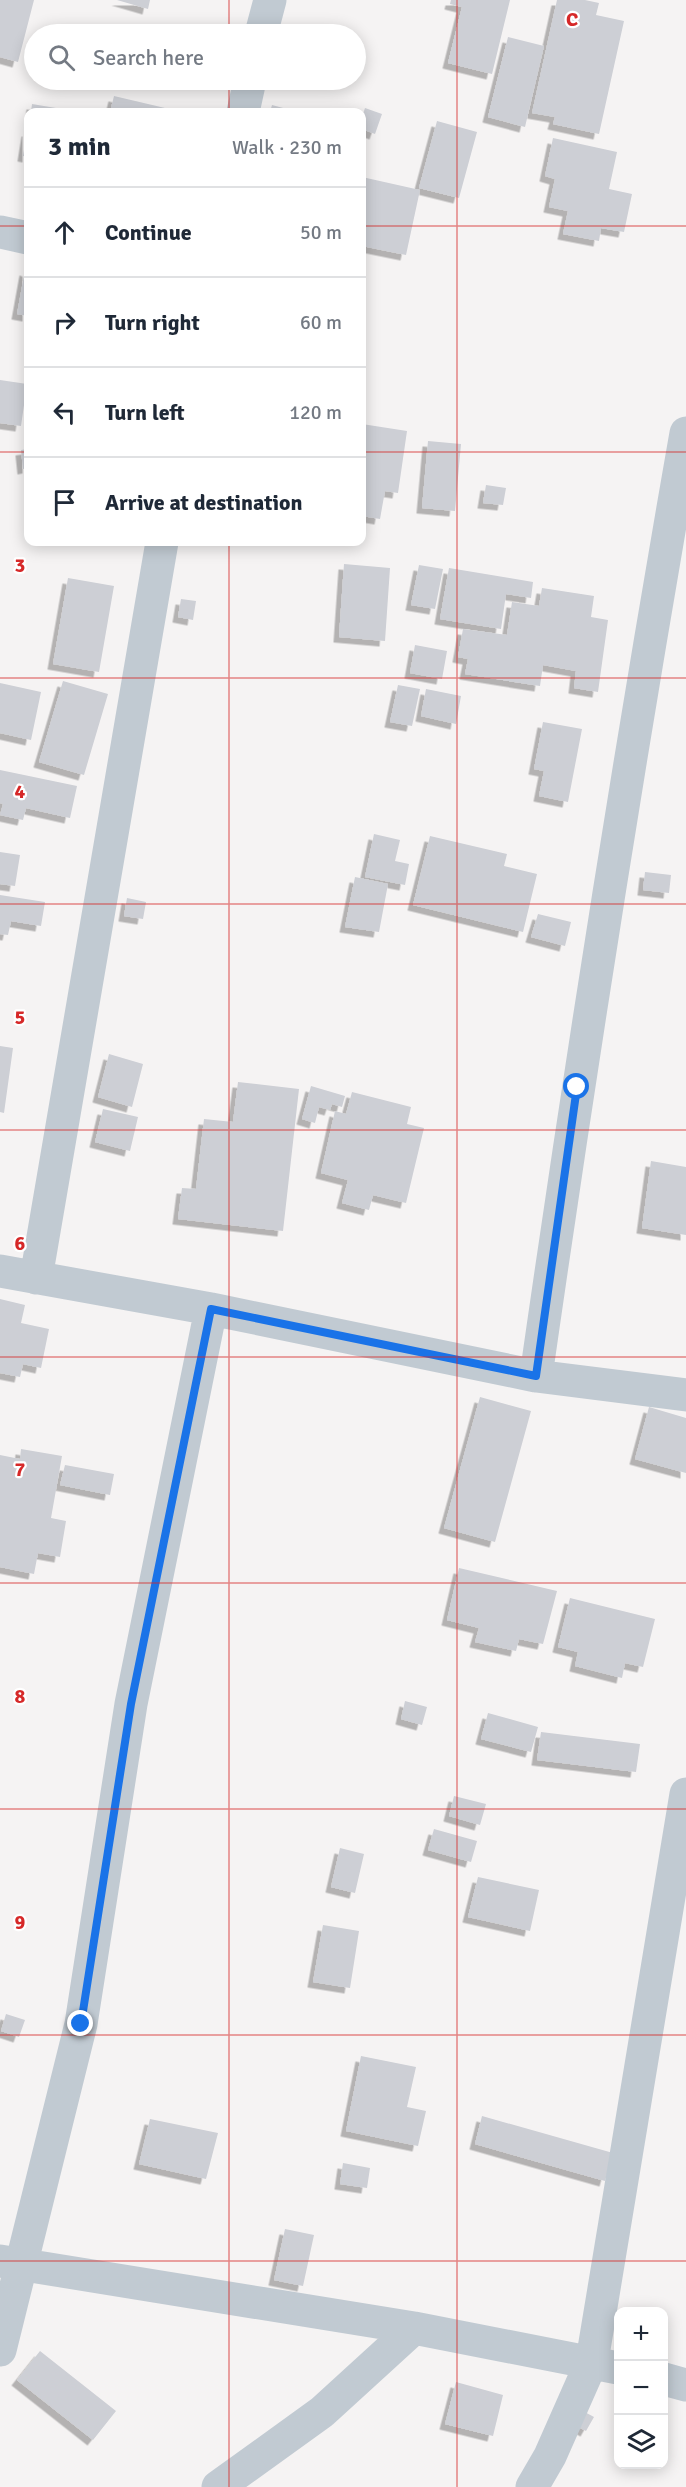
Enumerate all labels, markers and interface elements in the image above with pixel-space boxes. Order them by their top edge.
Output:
text: C [566,7,578,32]
search box [24,24,366,90]
icon: search [45,41,78,74]
text: Search here [93,44,204,71]
text: 3 min [48,131,111,163]
text: Walk · 230 m [232,135,342,160]
icon: ahead [48,216,81,249]
text: Continue [105,219,192,246]
text: 50 m [300,220,342,245]
icon: right [48,306,81,339]
text: Turn right [105,309,200,336]
text: 60 m [300,310,342,335]
icon: left [48,396,81,429]
text: Turn left [105,399,185,426]
text: 120 m [289,400,342,425]
icon: arrive [48,486,81,519]
text: Arrive at destination [105,489,302,516]
text: 3 [15,553,25,578]
text: 4 [15,779,26,804]
text: 5 [15,1005,25,1030]
route start [563,1073,589,1099]
text: 6 [15,1231,26,1256]
text: 7 [15,1457,26,1482]
text: 8 [15,1684,26,1709]
text: 9 [15,1910,26,1935]
route end [67,2010,93,2036]
map controls [614,2307,668,2469]
button: + [614,2307,668,2361]
button: − [614,2361,668,2415]
button: layers [614,2415,668,2469]

